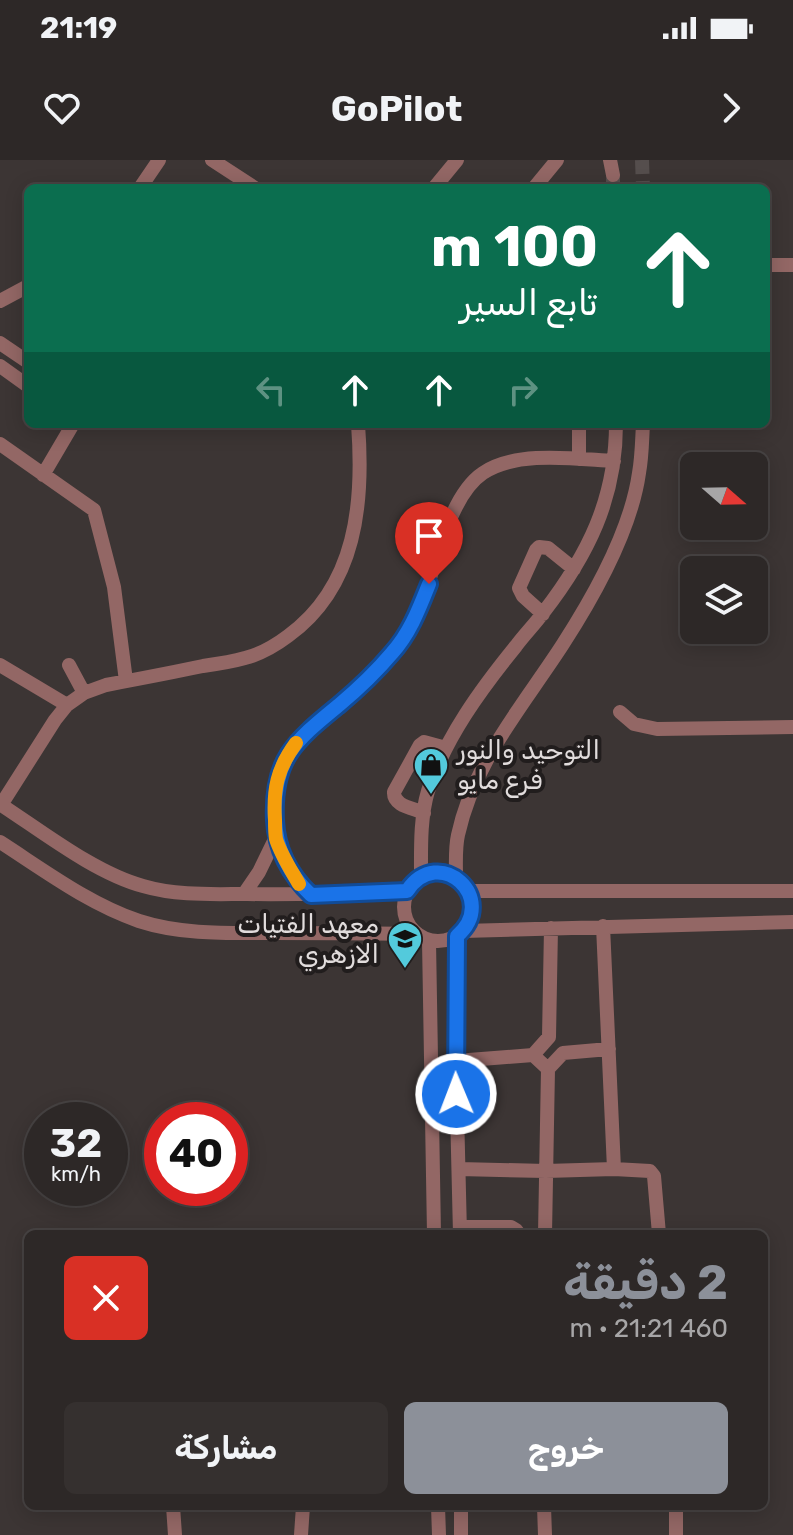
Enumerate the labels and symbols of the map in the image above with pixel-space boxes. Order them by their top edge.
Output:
north arrow [680,452,768,540]
pin [395,502,463,584]
place label: التوحيد والنور فرع مايو [455,735,600,798]
shop icon: التوحيد والنور فرع مايو [412,746,450,796]
place label: معهد الفتيات الازهري [237,909,379,972]
school or university icon: معهد الفتيات الازهري [386,920,424,970]
position arrow [414,1052,498,1136]
speed limit sign: 40 [144,1102,248,1206]

